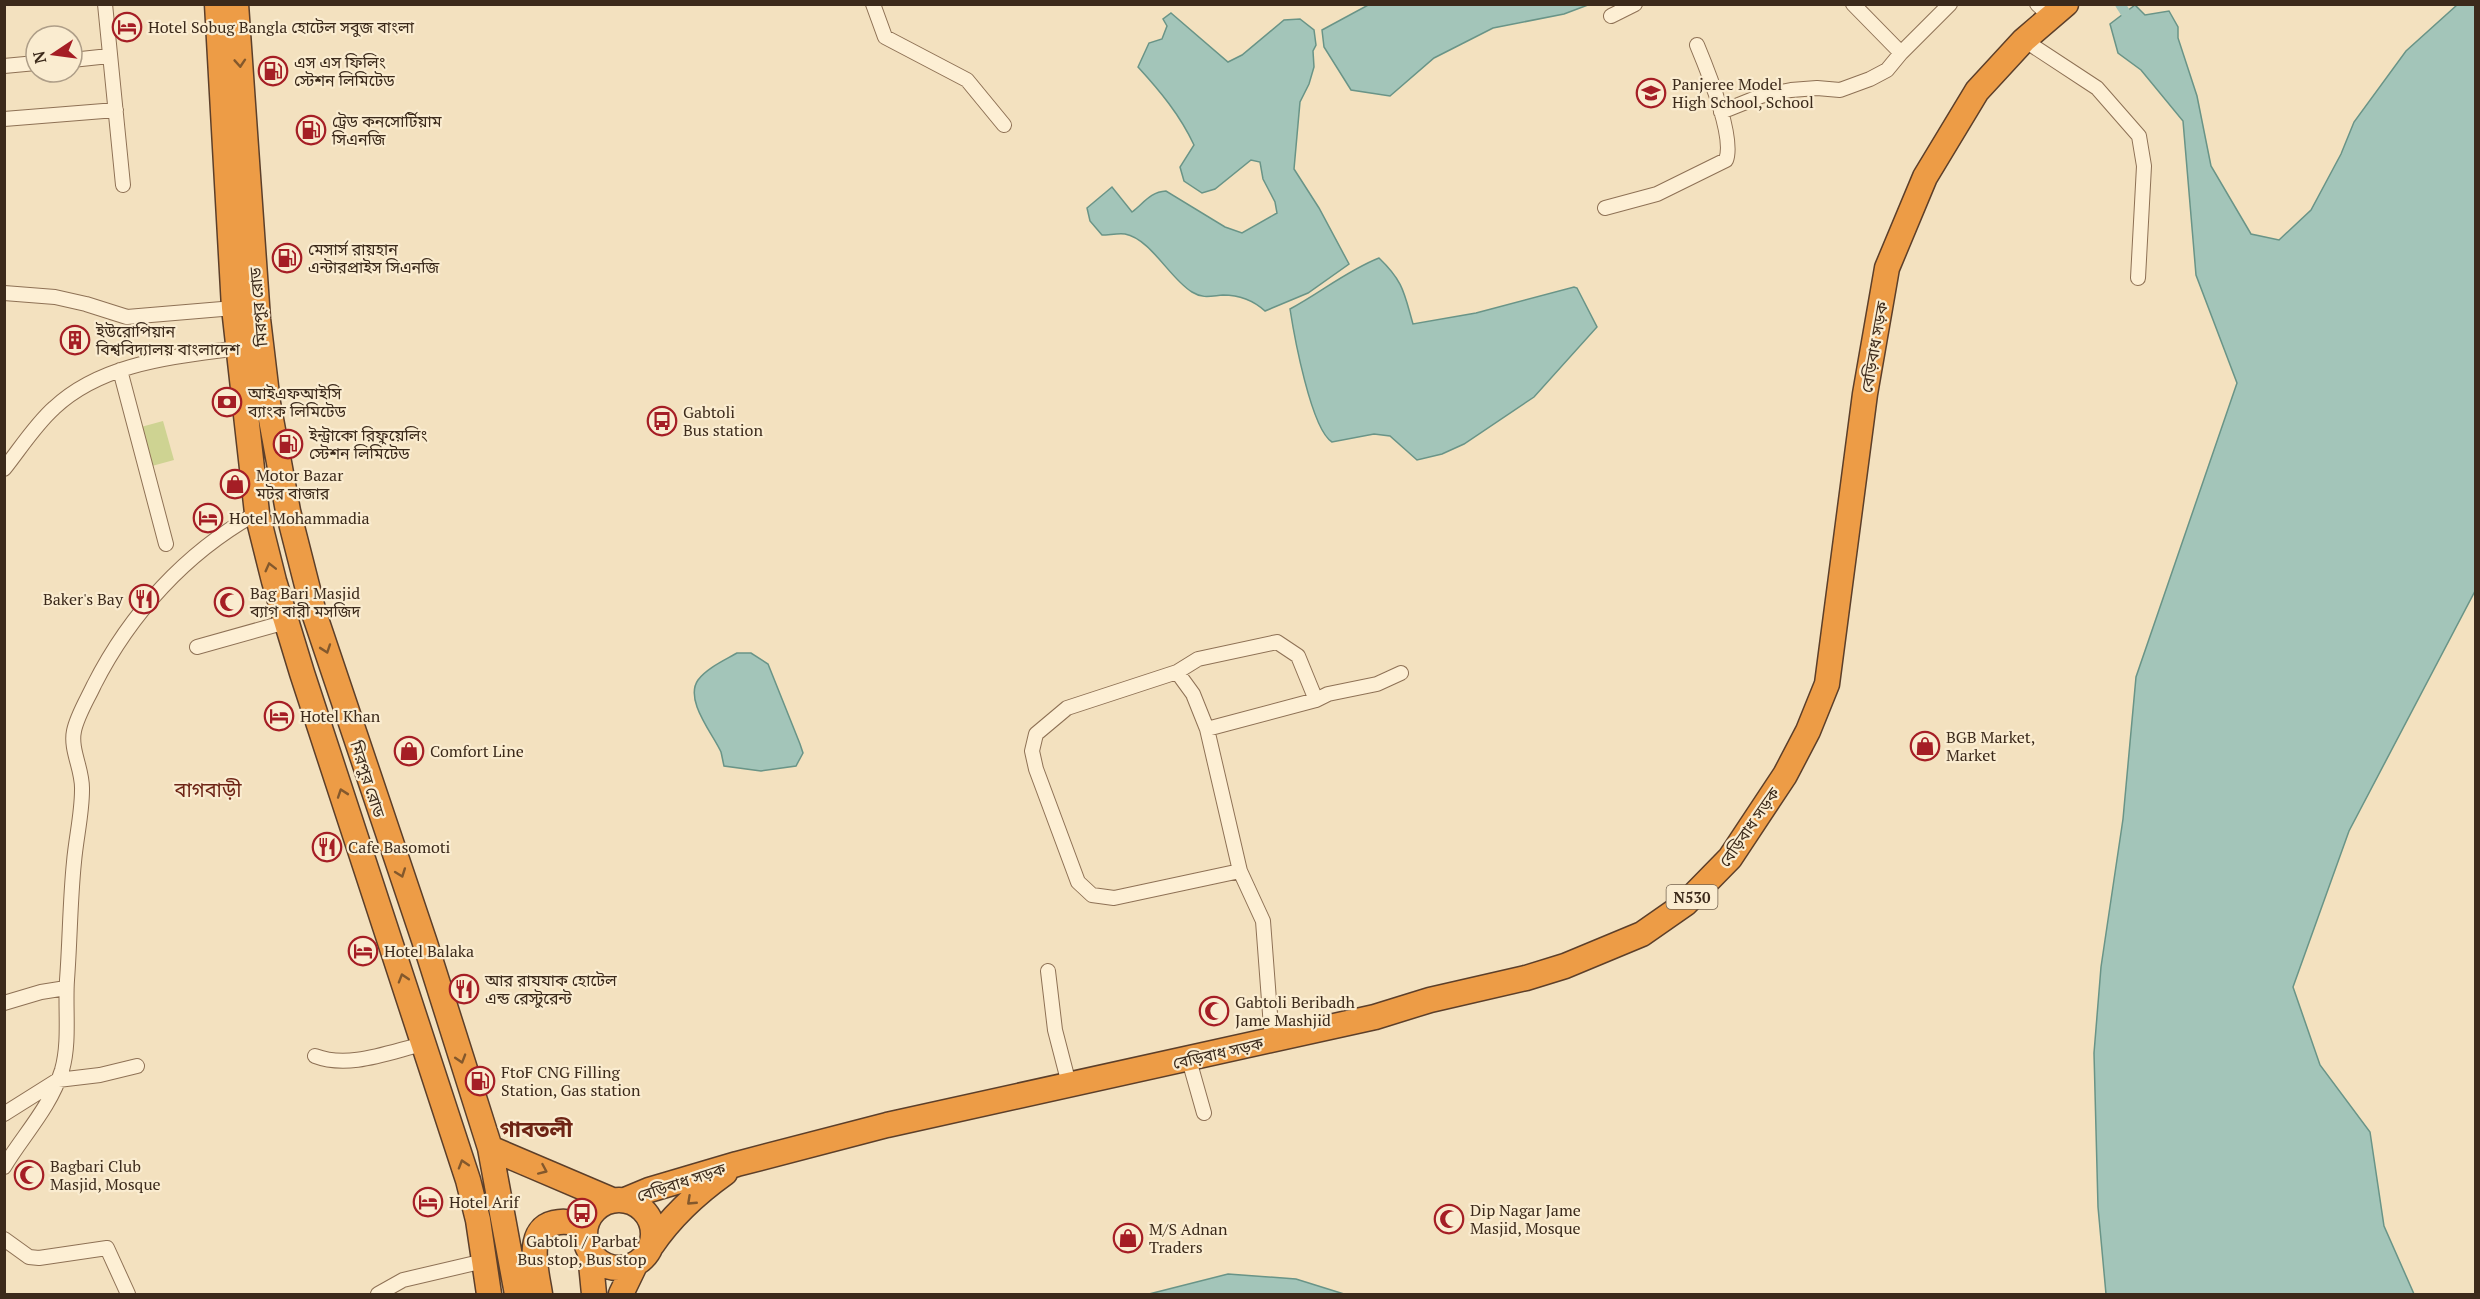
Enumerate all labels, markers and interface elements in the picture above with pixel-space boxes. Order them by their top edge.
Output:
hotel icon: Hotel Sobug Bangla হোটেল সবুজ বাংলা [111,11,143,43]
place label: Hotel Sobug Bangla হোটেল সবুজ বাংলা [148,16,415,38]
north arrow [24,24,84,84]
text: N [27,49,51,66]
place label: এস এস ফিলিং স্টেশন লিমিটেড [294,51,395,91]
fuel station icon: এস এস ফিলিং স্টেশন লিমিটেড [257,55,289,87]
one-way arrow [233,58,246,67]
place label: Panjeree Model High School, School [1672,73,1814,113]
school or university icon: Panjeree Model High School, School [1635,77,1667,109]
place label: ট্রেড কনসোর্টিয়াম সিএনজি [331,110,442,150]
fuel station icon: ট্রেড কনসোর্টিয়াম সিএনজি [295,114,327,146]
place label: মেসার্স রায়হান এন্টারপ্রাইস সিএনজি [308,238,440,278]
fuel station icon: মেসার্স রায়হান এন্টারপ্রাইস সিএনজি [271,242,303,274]
street label: মিরপুর রোড [244,266,273,349]
street label: বেড়িবাধ সড়ক [1855,298,1893,394]
place label: ইউরোপিয়ান বিশ্ববিদ্যালয় বাংলাদেশ [95,320,241,360]
building icon: ইউরোপিয়ান বিশ্ববিদ্যালয় বাংলাদেশ [59,324,91,356]
place label: আইএফআইসি ব্যাংক লিমিটেড [247,382,346,422]
bank icon: আইএফআইসি ব্যাংক লিমিটেড [211,386,243,418]
place label: Gabtoli Bus station [683,401,763,441]
bus stop icon: Gabtoli Bus station [646,405,678,437]
place label: ইন্ট্রাকো রিফুয়েলিং স্টেশন লিমিটেড [308,424,427,464]
fuel station icon: ইন্ট্রাকো রিফুয়েলিং স্টেশন লিমিটেড [272,428,304,460]
place label: Motor Bazar মটর বাজার [255,464,344,504]
shop icon: Motor Bazar মটর বাজার [219,468,251,500]
hotel icon: Hotel Mohammadia [192,502,224,534]
place label: Hotel Mohammadia [229,507,370,529]
one-way arrow [265,562,277,573]
place label: Bag Bari Masjid ব্যাগ বারী মসজিদ [249,582,362,622]
restaurant icon: Baker's Bay [128,583,160,615]
mosque icon: Bag Bari Masjid ব্যাগ বারী মসজিদ [213,586,245,618]
place label: Baker's Bay [43,588,124,610]
one-way arrow [318,643,331,653]
hotel icon: Hotel Khan [263,700,295,732]
place label: Hotel Khan [300,705,381,727]
place label: BGB Market, Market [1946,726,2035,766]
shop icon: BGB Market, Market [1909,730,1941,762]
shop icon: Comfort Line [393,735,425,767]
street label: মিরপুর রোড [345,737,391,821]
place label: Comfort Line [430,740,524,762]
district label: বাগবাড়ী [174,776,242,803]
street label: বেড়িবাধ সড়ক [1713,782,1785,871]
one-way arrow [337,788,350,799]
restaurant icon: Cafe Basomoti [311,831,343,863]
place label: Cafe Basomoti [348,836,451,858]
one-way arrow [393,867,406,878]
road number: N530 [1666,885,1718,909]
hotel icon: Hotel Balaka [347,935,379,967]
place label: Hotel Balaka [384,940,474,962]
place label: আর রাযযাক হোটেল এন্ড রেস্টুরেন্ট [484,969,617,1009]
one-way arrow [398,973,410,984]
restaurant icon: আর রাযযাক হোটেল এন্ড রেস্টুরেন্ট [448,973,480,1005]
place label: Gabtoli Beribadh Jame Mashjid [1235,991,1355,1031]
mosque icon: Gabtoli Beribadh Jame Mashjid [1198,995,1230,1027]
street label: বেড়িবাধ সড়ক [1170,1032,1267,1074]
one-way arrow [454,1053,466,1064]
place label: FtoF CNG Filling Station, Gas station [501,1061,641,1101]
fuel station icon: FtoF CNG Filling Station, Gas station [464,1065,496,1097]
district label: গাবতলী [500,1114,573,1143]
place label: Bagbari Club Masjid, Mosque [50,1155,161,1195]
street label: বেড়িবাধ সড়ক [634,1157,729,1207]
mosque icon: Bagbari Club Masjid, Mosque [13,1159,45,1191]
one-way arrow [458,1159,470,1170]
one-way arrow [537,1163,548,1175]
hotel icon: Hotel Arif [412,1186,444,1218]
place label: Hotel Arif [449,1191,521,1213]
one-way arrow [688,1194,698,1205]
bus stop icon: Gabtoli / Parbat Bus stop, Bus stop [566,1197,598,1229]
place label: Dip Nagar Jame Masjid, Mosque [1470,1199,1581,1239]
mosque icon: Dip Nagar Jame Masjid, Mosque [1433,1203,1465,1235]
place label: M/S Adnan Traders [1149,1218,1228,1258]
shop icon: M/S Adnan Traders [1112,1222,1144,1254]
place label: Gabtoli / Parbat Bus stop, Bus stop [518,1230,647,1270]

